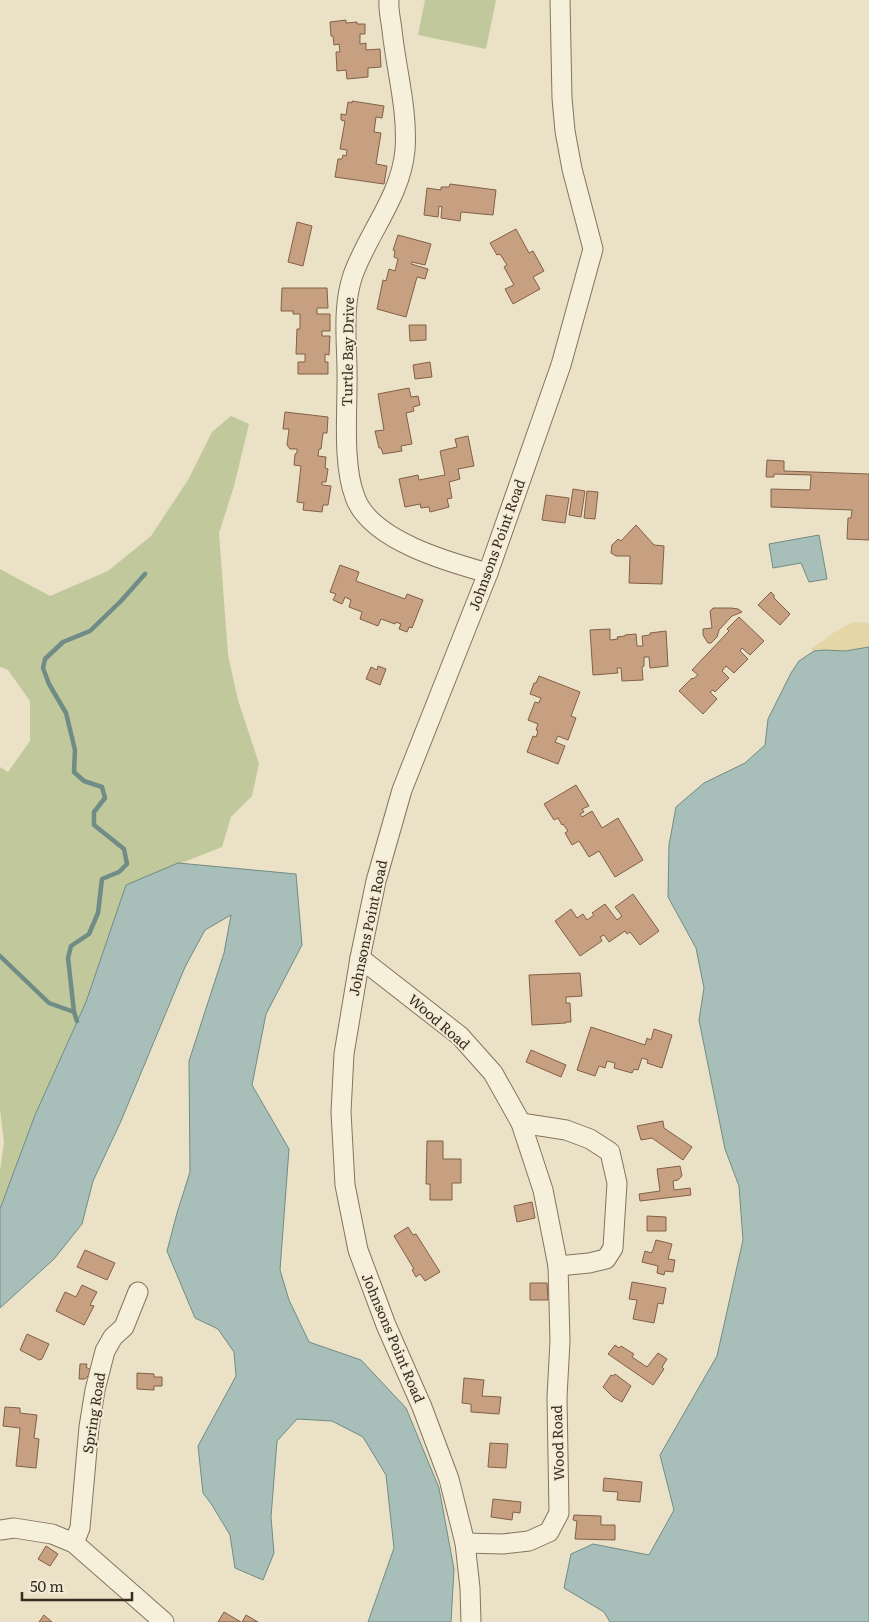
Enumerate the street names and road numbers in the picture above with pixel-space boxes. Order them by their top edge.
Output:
street label: Turtle Bay Drive [336,297,358,407]
street label: Johnsons Point Road [463,476,529,613]
street label: Johnsons Point Road [343,857,391,998]
street label: Wood Road [404,989,475,1054]
street label: Johnsons Point Road [358,1270,430,1406]
street label: Spring Road [77,1370,109,1455]
street label: Wood Road [546,1404,568,1481]

